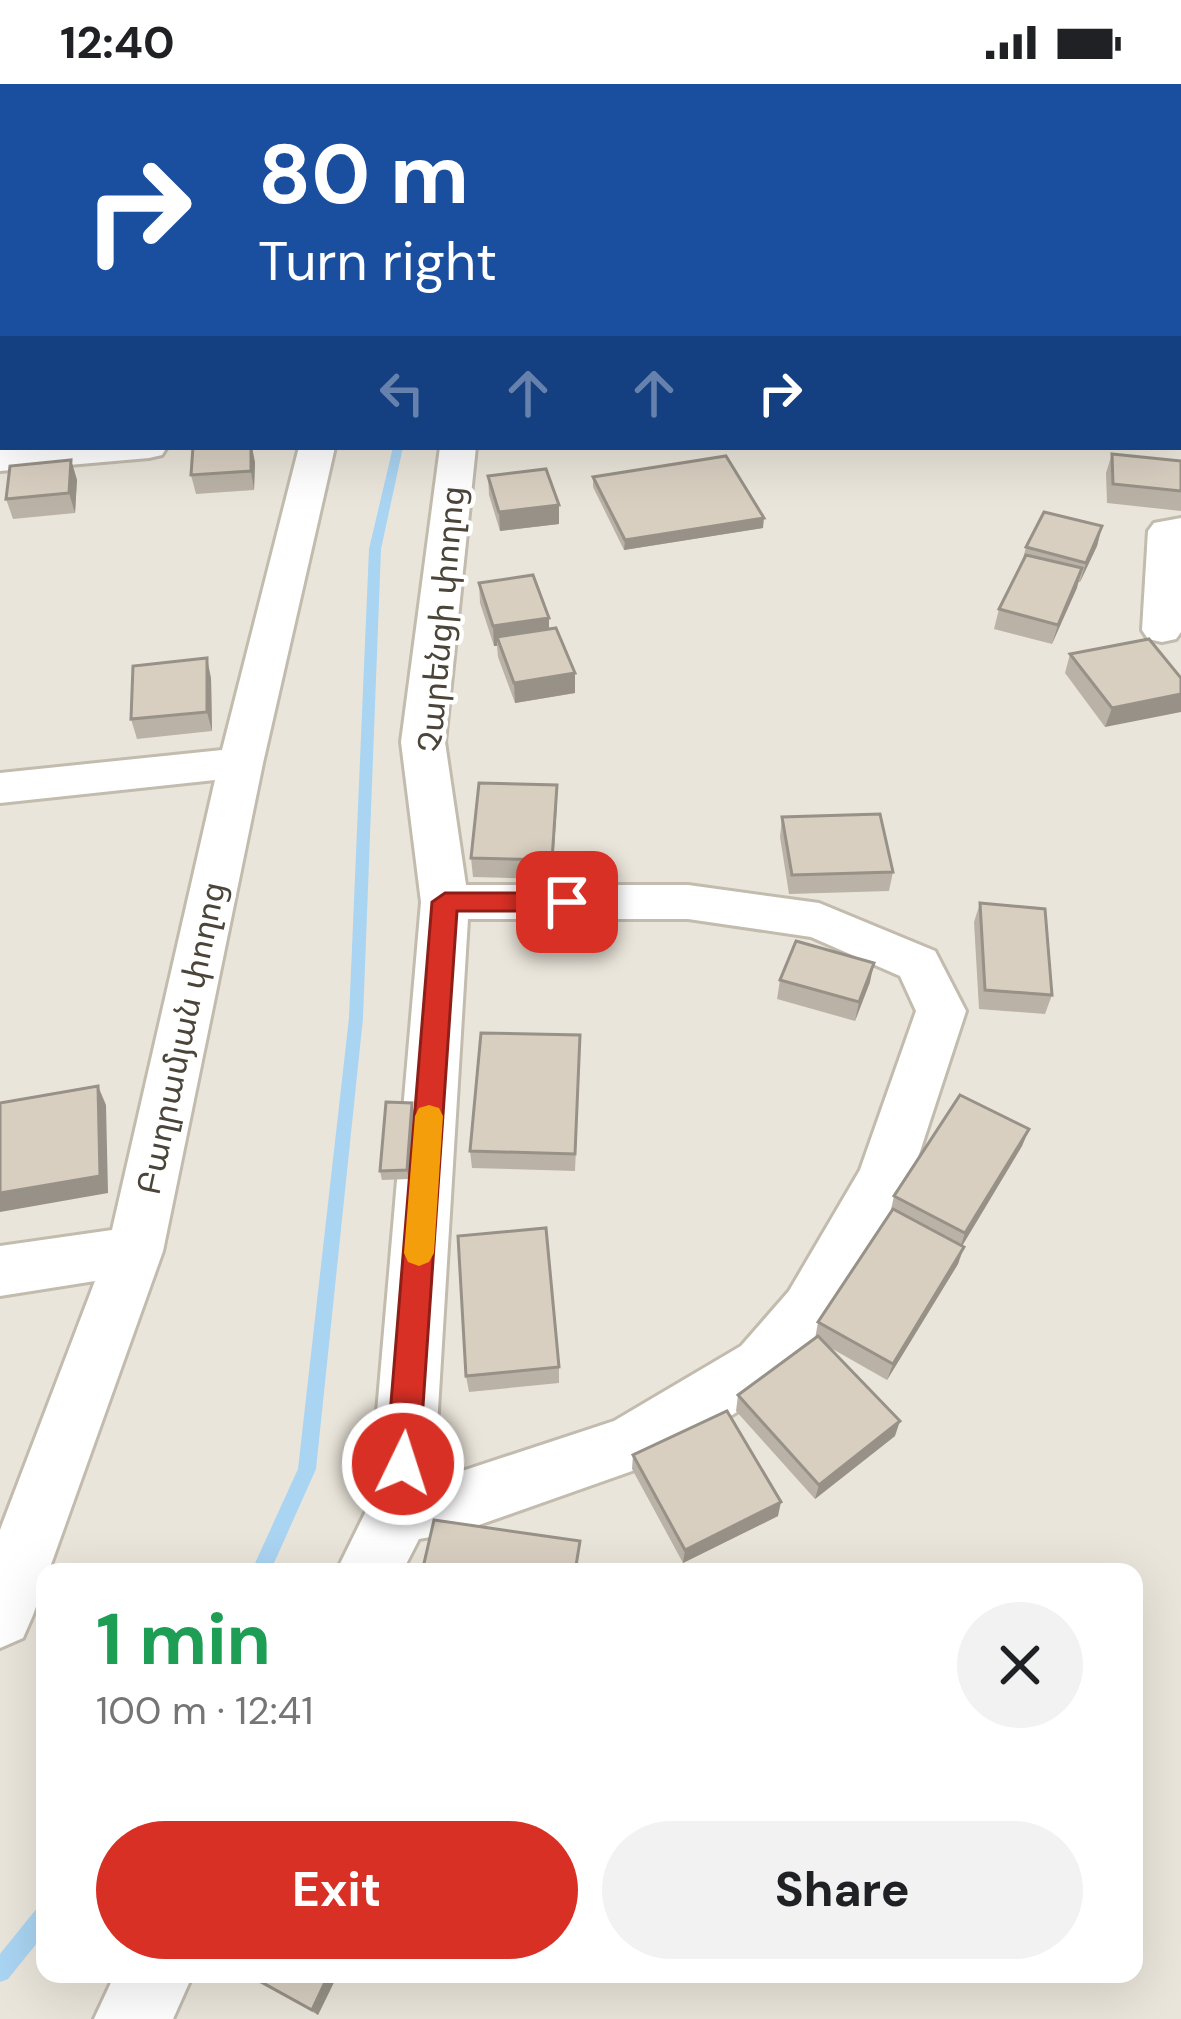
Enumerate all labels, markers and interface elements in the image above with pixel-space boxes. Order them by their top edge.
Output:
text: 12:40 [60,13,175,72]
text: 80 m [258,120,469,229]
icon: right [60,132,216,288]
text: Turn right [258,226,497,297]
icon: left [369,360,435,426]
icon: ahead [495,360,561,426]
icon: ahead [621,360,687,426]
icon: right [747,360,813,426]
street label: Չարենցի փողոց [408,484,474,754]
pin [516,851,618,953]
icon: arrive [534,869,600,935]
street label: Բաղրամյան փողոց [127,878,235,1198]
position arrow [340,1401,466,1527]
text: 1 min [96,1593,271,1686]
button: close [957,1602,1083,1728]
text: 100 m · 12:41 [96,1685,313,1736]
button: Exit [96,1821,578,1959]
button: Share [602,1821,1083,1959]

